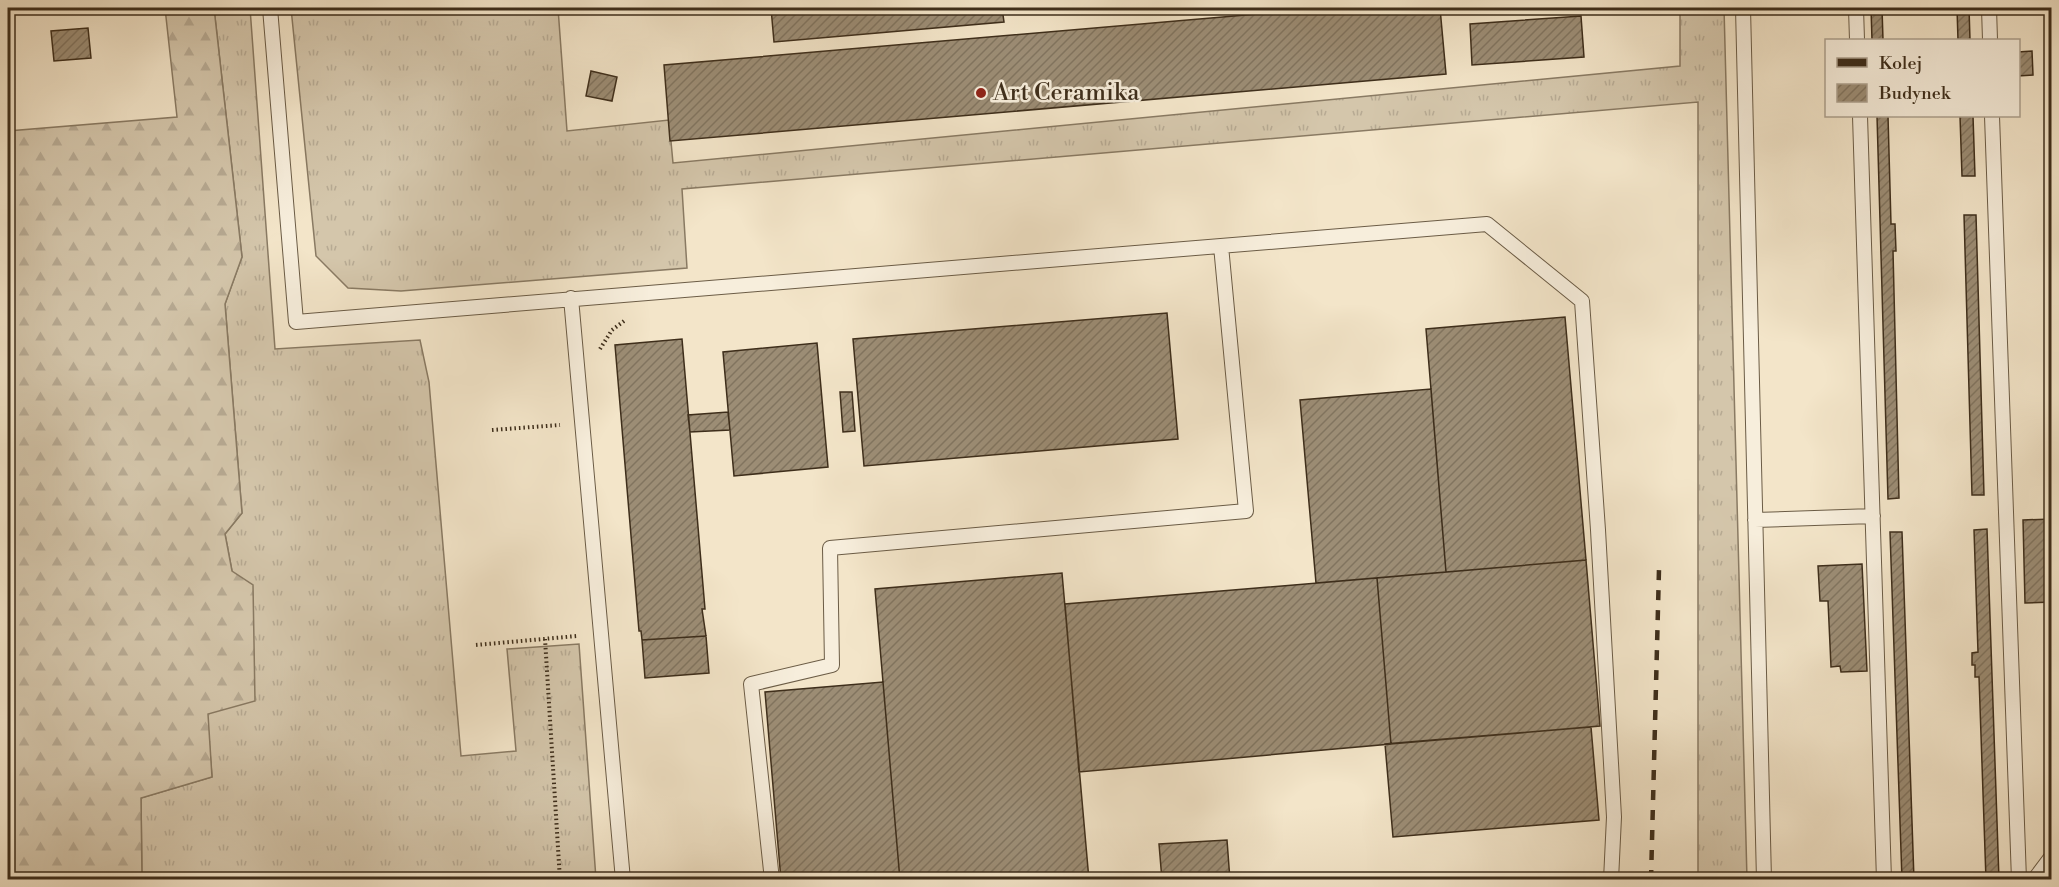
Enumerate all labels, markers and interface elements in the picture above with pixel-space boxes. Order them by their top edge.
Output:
legend [1825,39,2020,117]
text: Kolej [1879,52,1922,75]
place label: Art Ceramika [992,78,1140,108]
text: Budynek [1878,82,1952,105]
marker: Art Ceramika [974,86,988,100]

